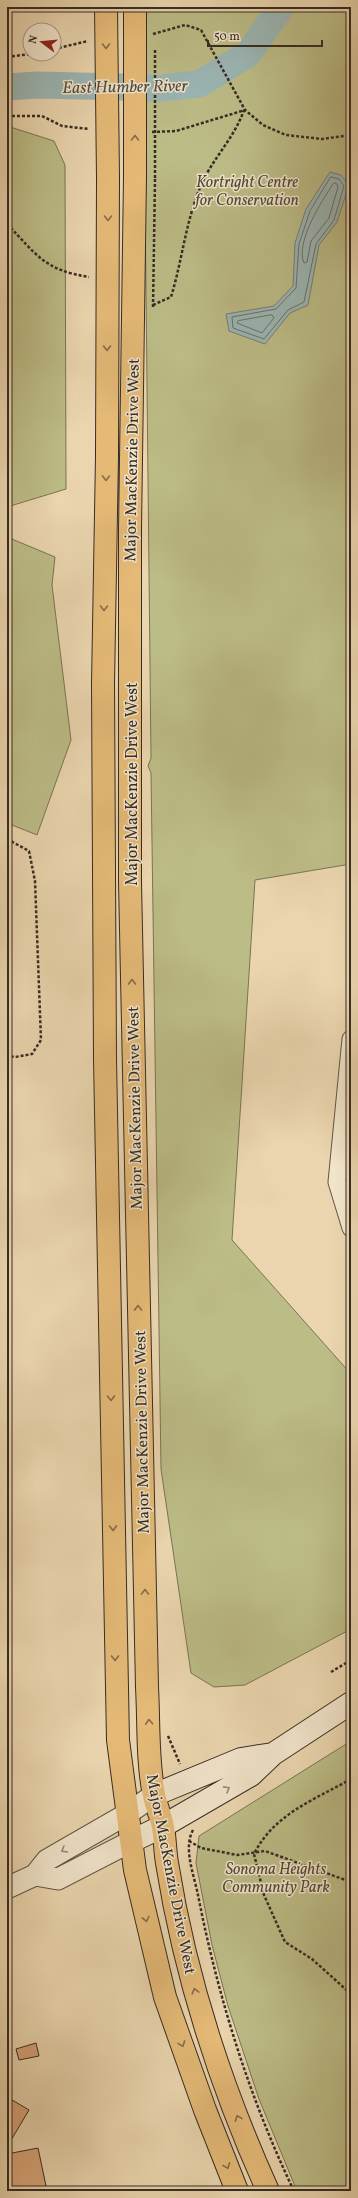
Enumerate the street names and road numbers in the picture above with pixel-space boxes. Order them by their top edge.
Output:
street label: Major MacKenzie Drive West [120,358,146,562]
street label: Major MacKenzie Drive West [122,682,144,886]
street label: Major MacKenzie Drive West [123,1006,149,1210]
street label: Major MacKenzie Drive West [130,1330,156,1534]
street label: Major MacKenzie Drive West [140,1772,200,1977]

